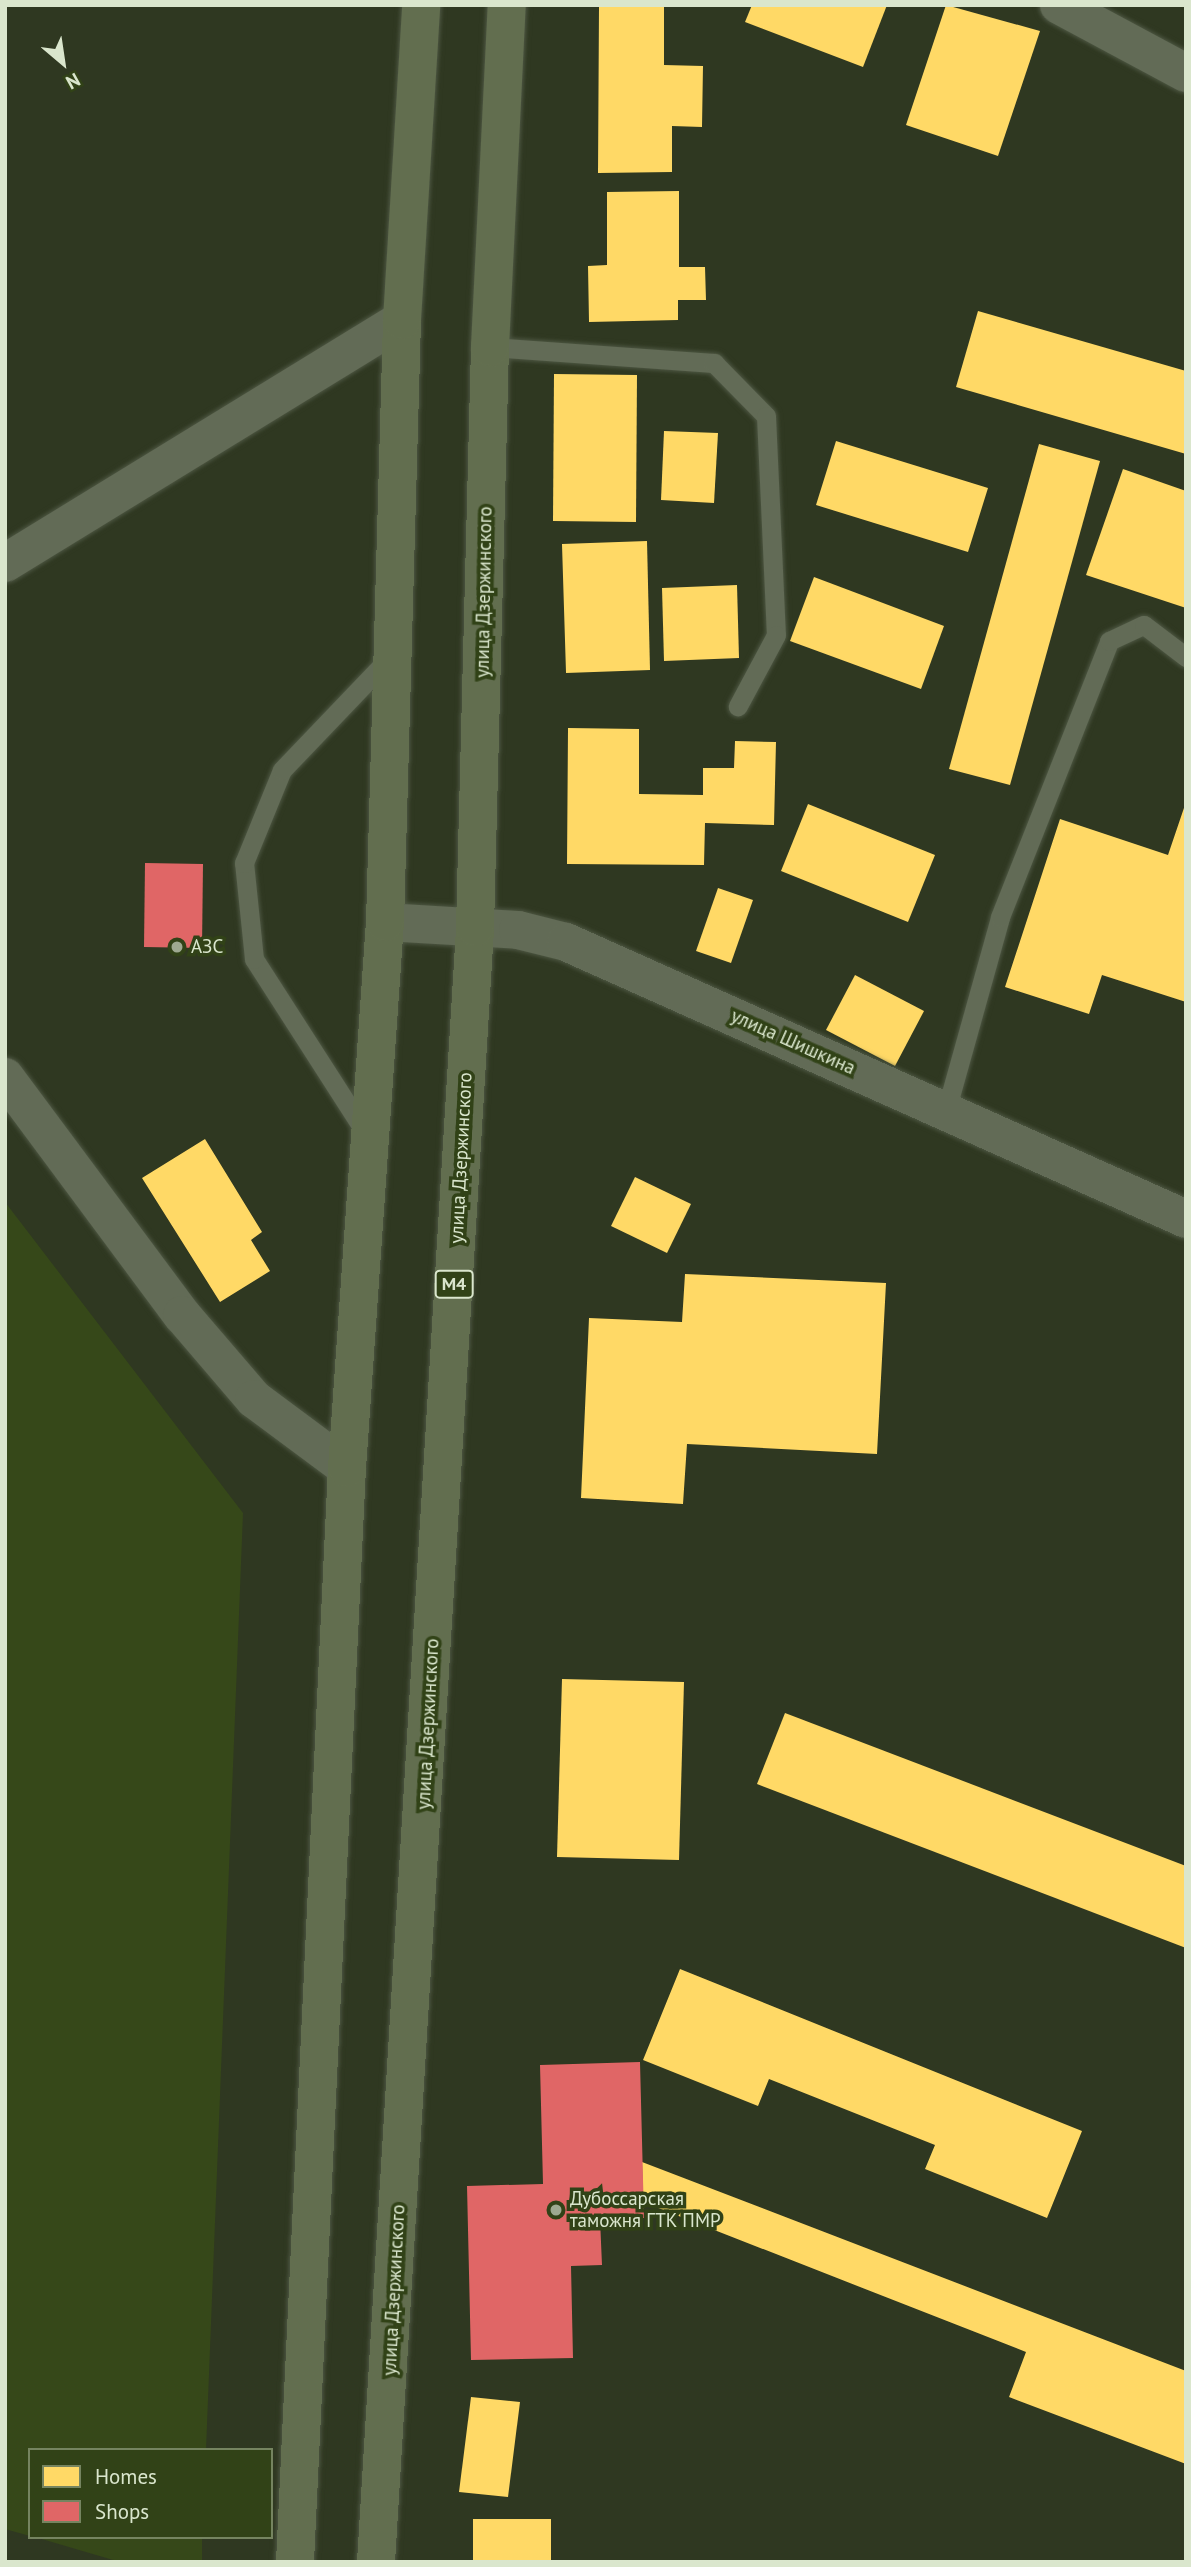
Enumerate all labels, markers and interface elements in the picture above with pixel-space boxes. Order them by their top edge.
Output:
north arrow [28,28,98,98]
text: N [62,68,84,95]
street label: улица Дзержинского [471,506,497,678]
place label: АЗС [191,936,223,958]
marker: АЗС [169,939,185,955]
street label: улица Шишкина [727,1004,859,1080]
street label: улица Дзержинского [445,1072,477,1244]
road number: M4 [433,1269,475,1298]
street label: улица Дзержинского [412,1638,444,1810]
place label: Дубоссарская таможня ГТК ПМР [570,2188,721,2232]
marker: Дубоссарская таможня ГТК ПМР [548,2202,564,2218]
street label: улица Дзержинского [378,2204,410,2376]
legend [28,2448,273,2539]
text: Homes [95,2463,157,2490]
text: Shops [95,2498,149,2525]

